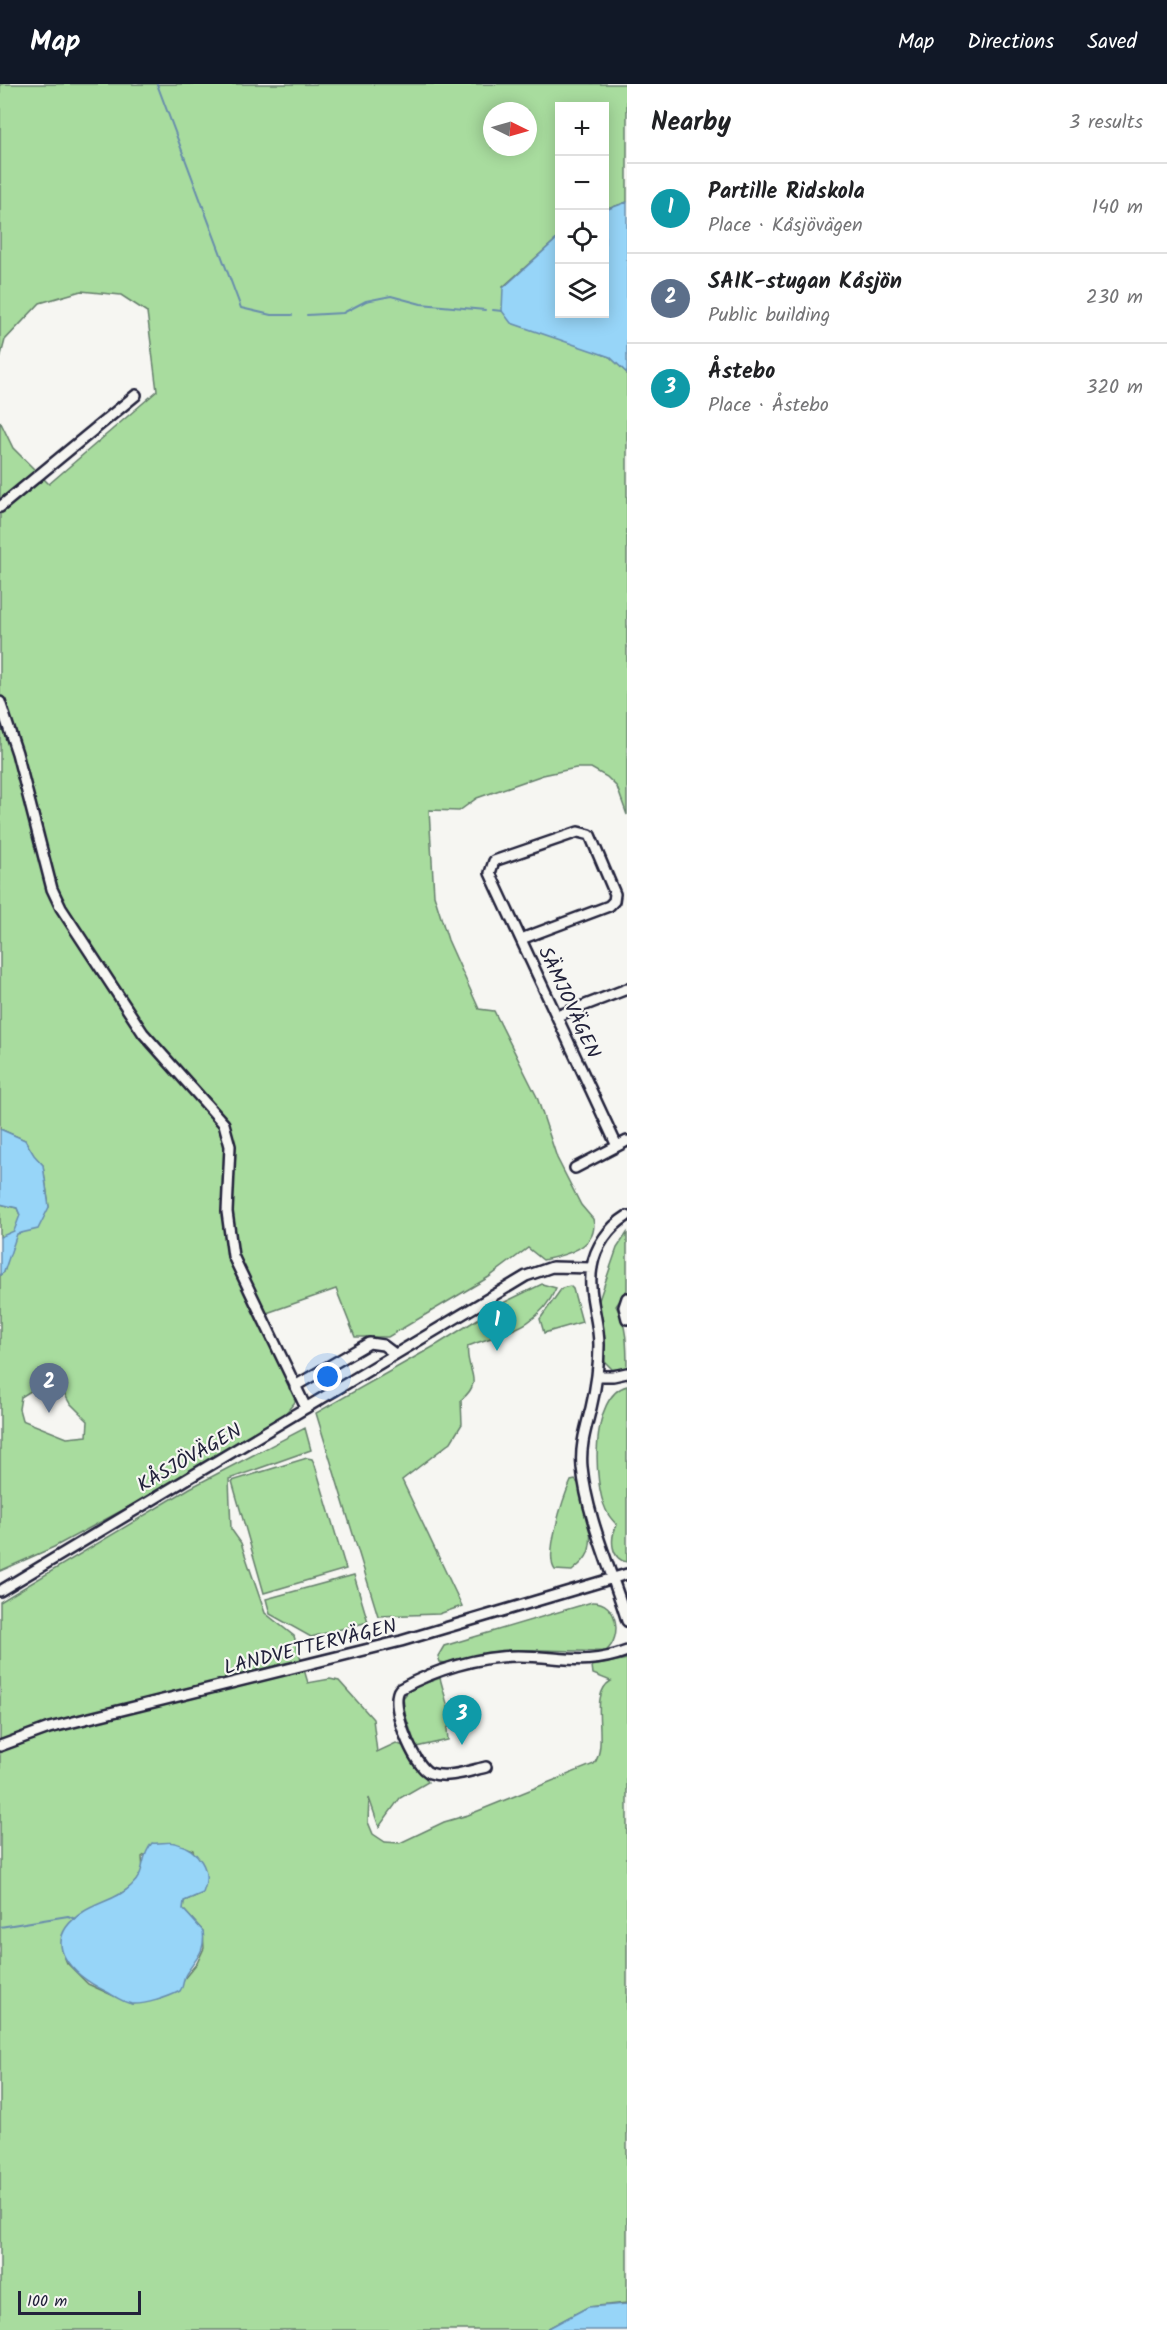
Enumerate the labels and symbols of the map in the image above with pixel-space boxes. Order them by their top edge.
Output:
north arrow [483,102,537,156]
street label: SÄMJOVÄGEN [528,941,608,1064]
pin: 1 [478,1302,516,1351]
your location [313,1362,342,1391]
pin: 2 [29,1364,68,1413]
street label: KÅSJÖVÄGEN [132,1416,248,1502]
street label: LANDVETTERVÄGEN [221,1611,400,1685]
pin: 3 [442,1696,482,1745]
scale bar [18,2288,141,2316]

